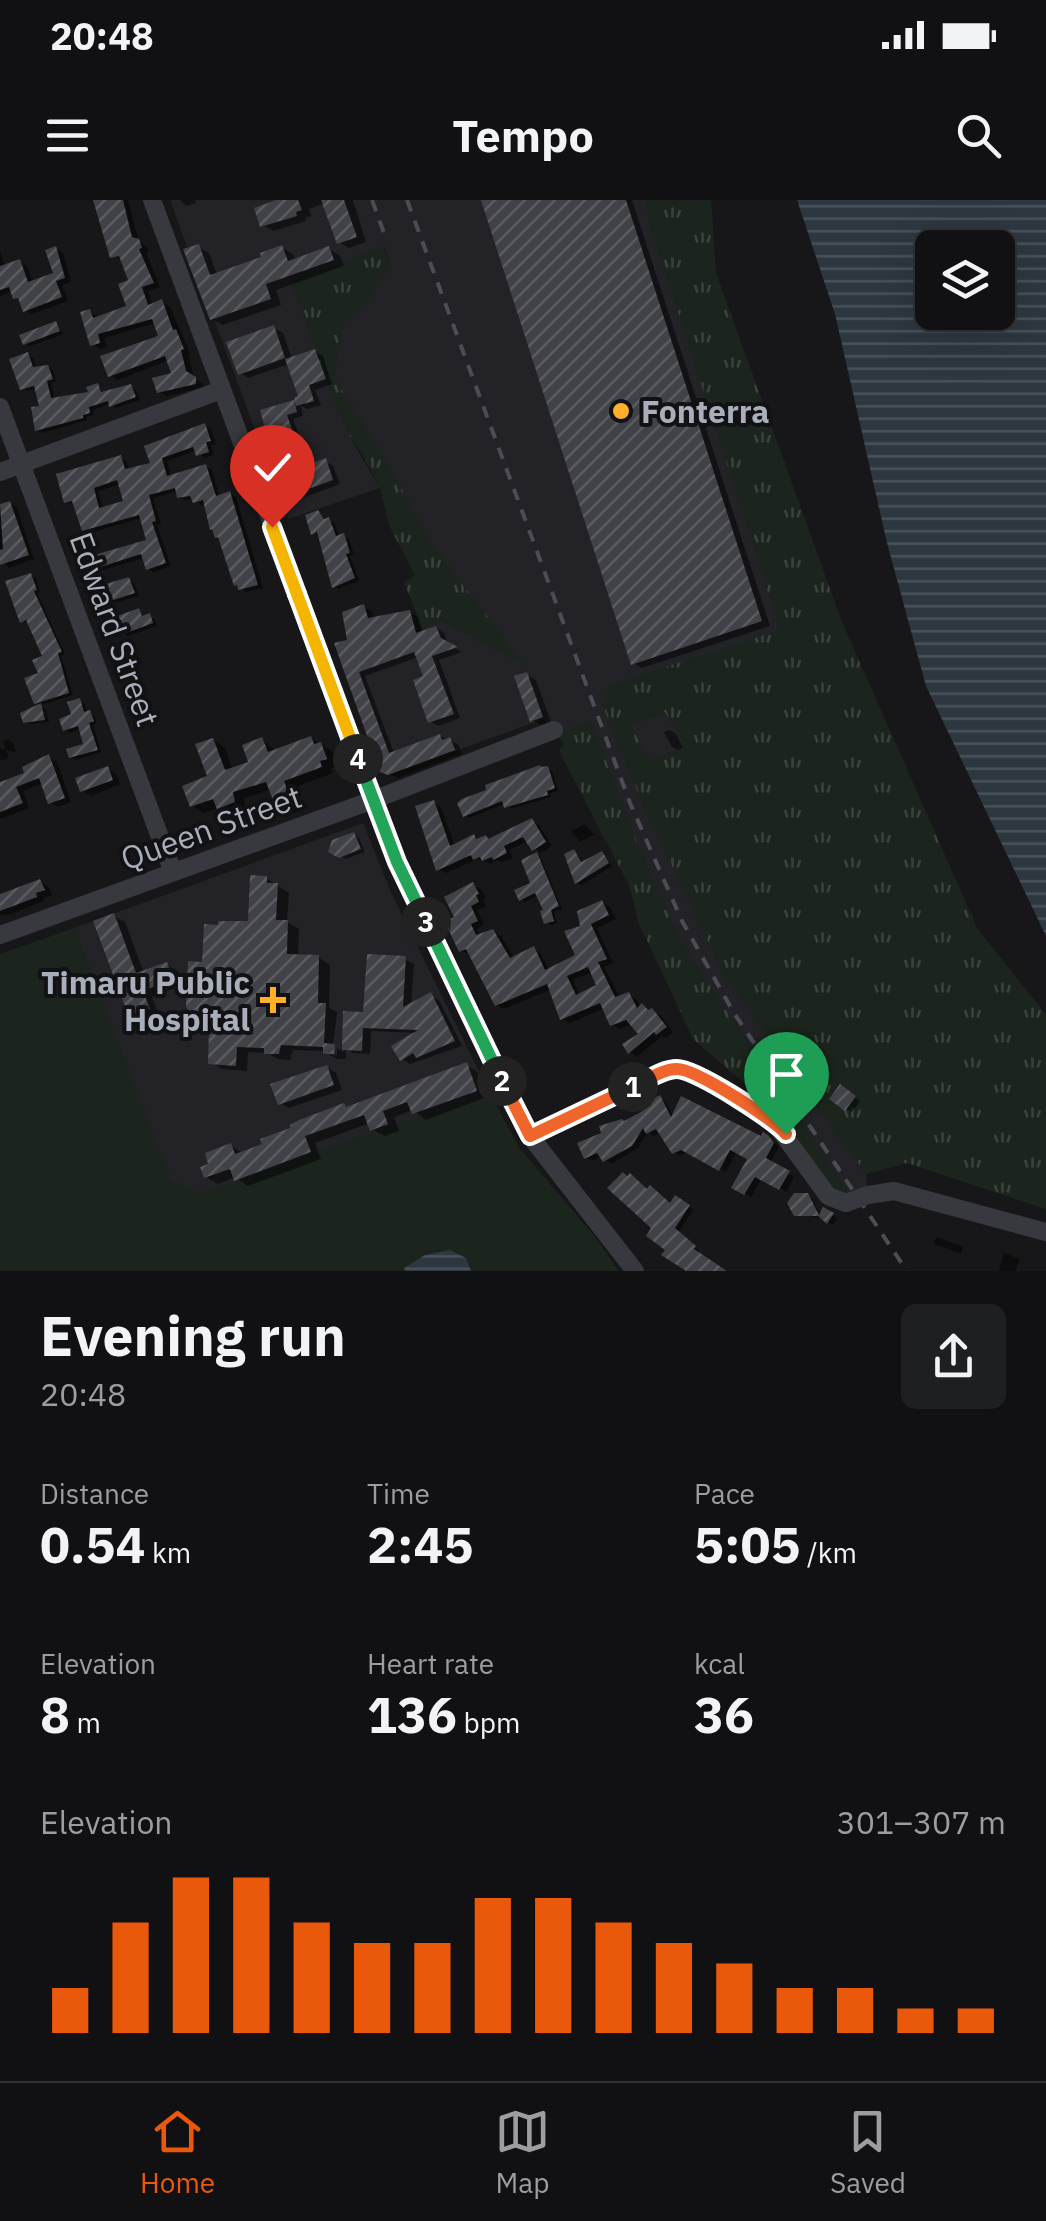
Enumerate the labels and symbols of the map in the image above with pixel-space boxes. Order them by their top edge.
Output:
place label: Fonterra [641,390,770,432]
marker: Fonterra [610,400,632,422]
pin [230,425,315,528]
street label: Edward Street [60,526,170,732]
pin: 4 [333,734,383,784]
street label: Queen Street [115,775,307,879]
pin: 3 [401,897,451,947]
place label: Timaru Public Hospital [41,961,250,1040]
marker: Timaru Public Hospital [260,987,286,1013]
pin [744,1032,829,1135]
pin: 2 [477,1056,527,1106]
pin: 1 [608,1062,658,1112]

